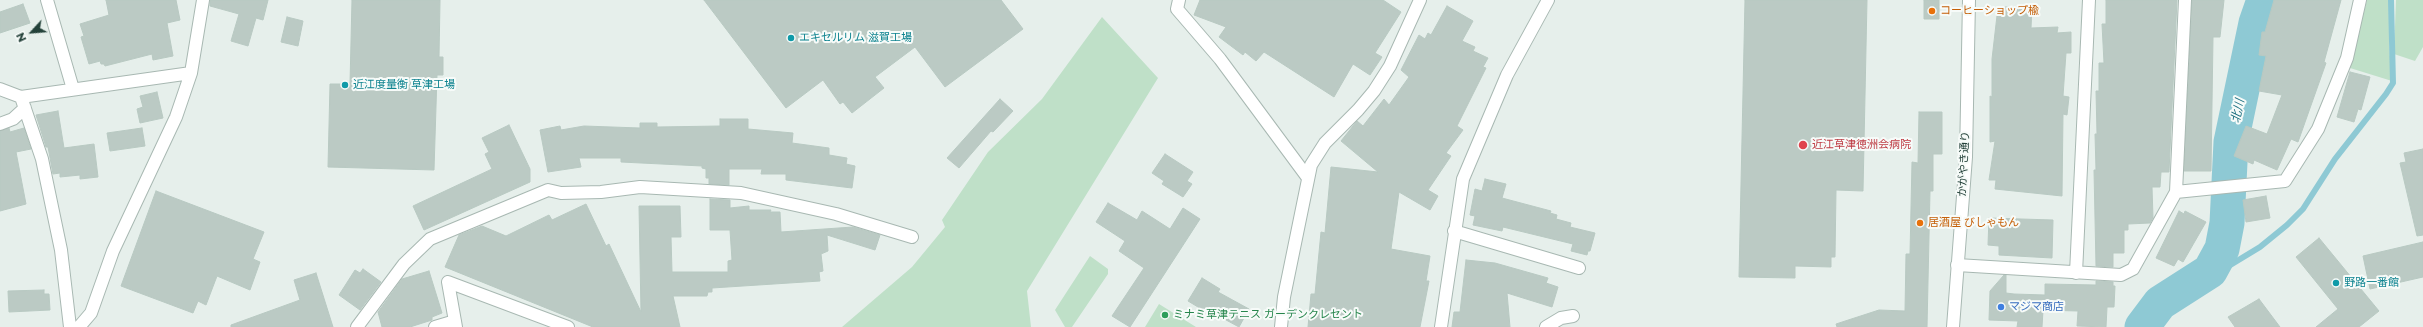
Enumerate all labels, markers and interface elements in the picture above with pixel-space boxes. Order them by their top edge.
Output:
place label: コーヒーショップ楡 [1940,4,2039,18]
marker: コーヒーショップ楡 [1927,6,1937,16]
north arrow [12,12,52,52]
text: N [13,30,29,44]
place label: エキセルリム 滋賀工場 [799,31,912,45]
marker: エキセルリム 滋賀工場 [786,33,796,43]
place label: 近江度量衡 草津工場 [353,78,455,92]
marker: 近江度量衡 草津工場 [340,80,350,90]
water label: 北川 [2228,98,2248,124]
street label: かがやき通り [1956,131,1972,197]
place label: 近江草津徳洲会病院 [1812,138,1911,152]
marker: 近江草津徳洲会病院 [1797,139,1809,151]
place label: 居酒屋 びしゃもん [1928,216,2019,230]
marker: 居酒屋 びしゃもん [1915,218,1925,228]
place label: 野路一番館 [2344,276,2399,290]
marker: 野路一番館 [2331,278,2341,288]
place label: マジマ商店 [2009,300,2064,314]
marker: マジマ商店 [1996,302,2006,312]
place label: ミナミ草津テニス ガーデンクレセント [1173,308,1363,322]
marker: ミナミ草津テニス ガーデンクレセント [1160,310,1170,320]

